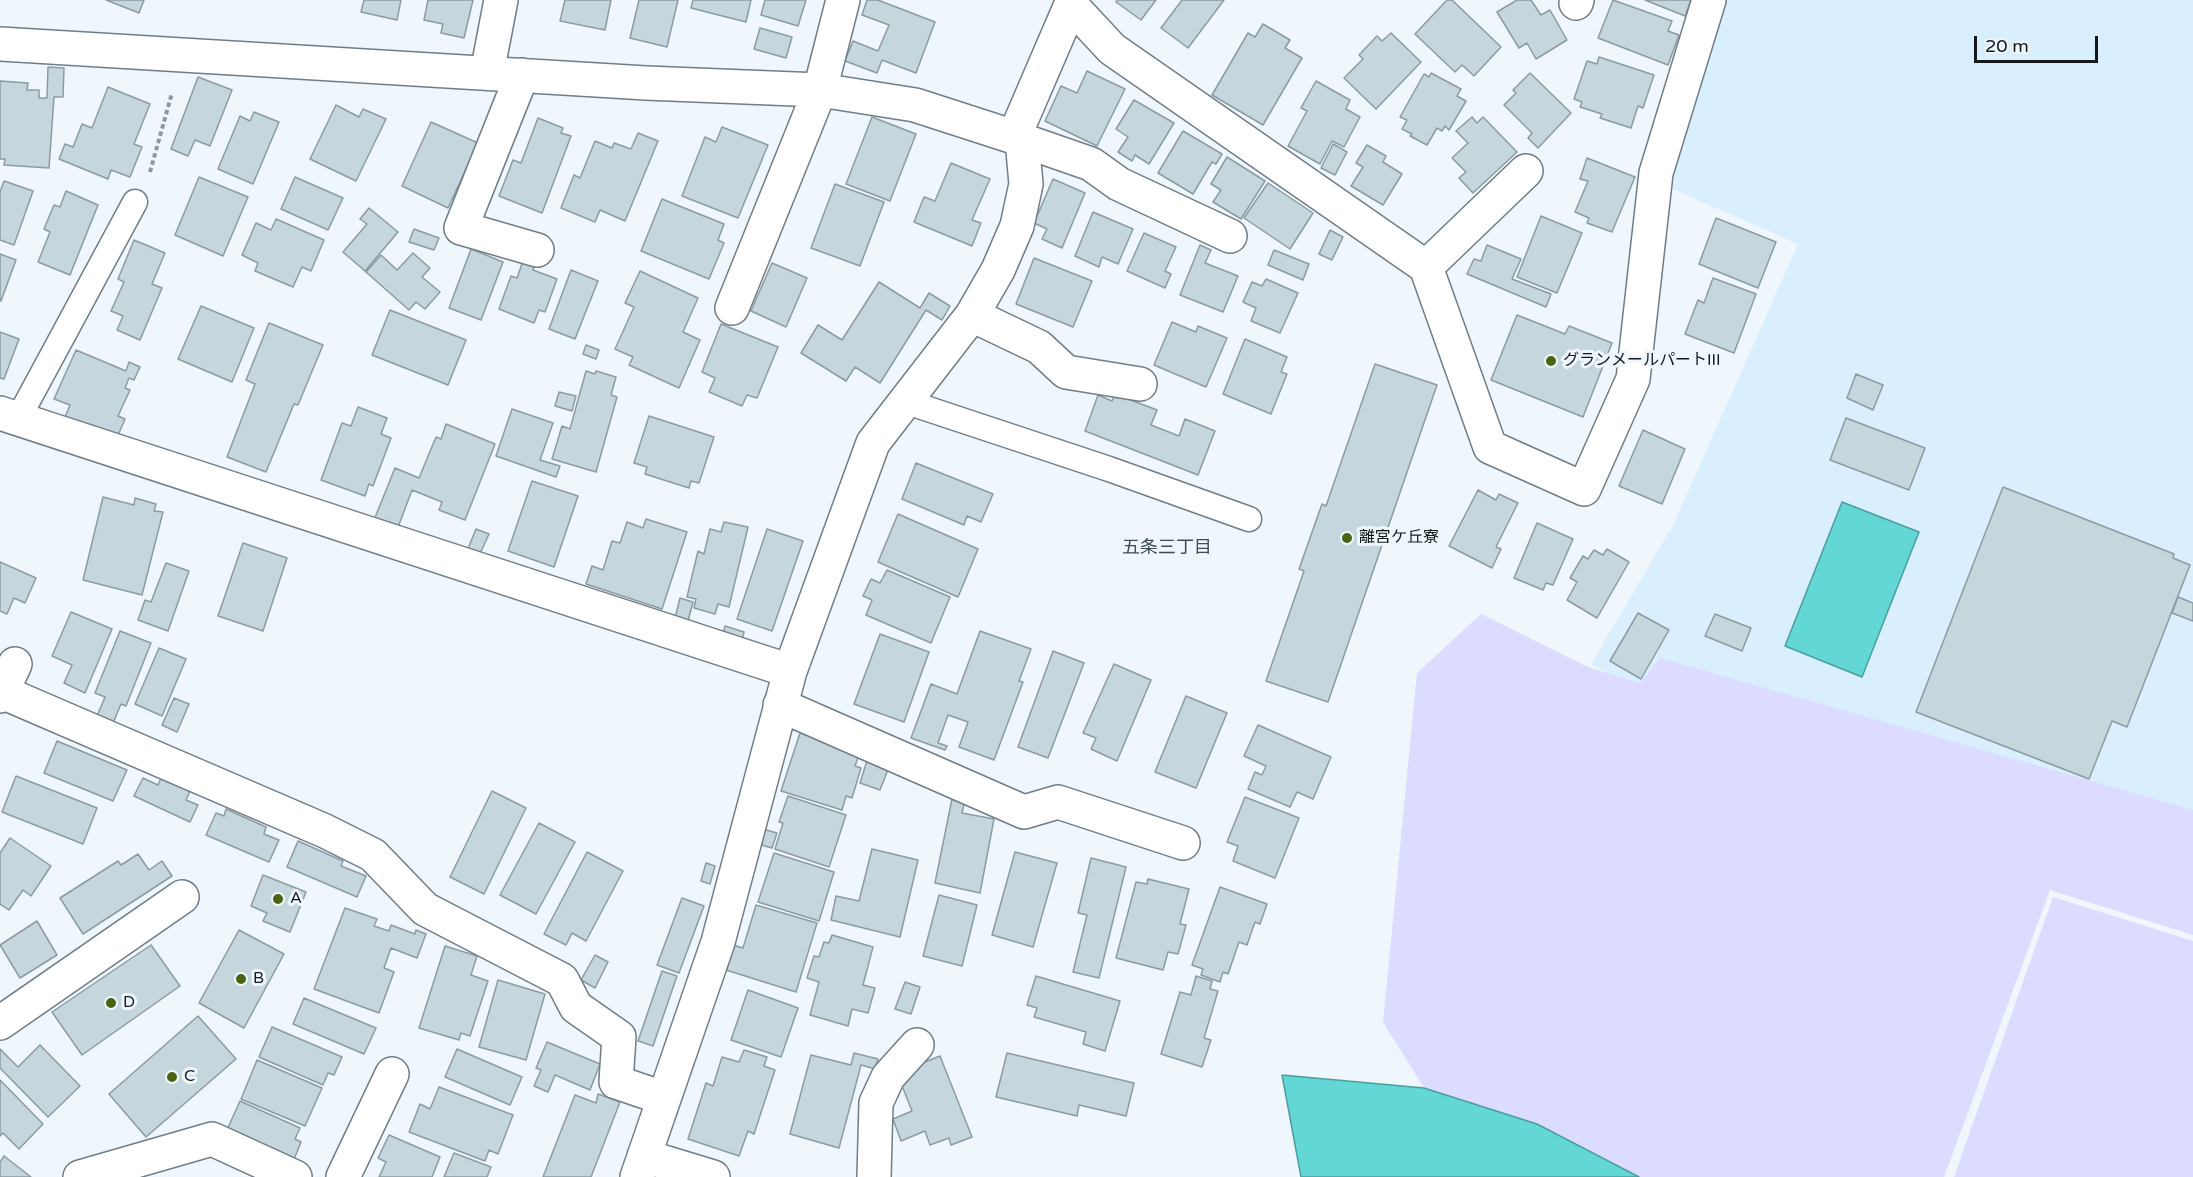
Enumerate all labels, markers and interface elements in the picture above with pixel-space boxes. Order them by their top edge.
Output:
scale bar [1977,24,2102,62]
text: 20 m [1985,35,2029,57]
place label: グランメールパートIII [1563,351,1721,371]
marker: グランメールパートIII [1544,354,1558,368]
place label: 離宮ケ丘寮 [1359,528,1439,548]
marker: 離宮ケ丘寮 [1340,531,1354,545]
district label: 五条三丁目 [1122,537,1212,559]
place label: A [290,889,302,909]
marker: A [271,892,285,906]
place label: B [253,969,264,989]
marker: B [234,972,248,986]
place label: D [123,993,135,1013]
marker: D [104,996,118,1010]
place label: C [184,1067,195,1087]
marker: C [165,1070,179,1084]

